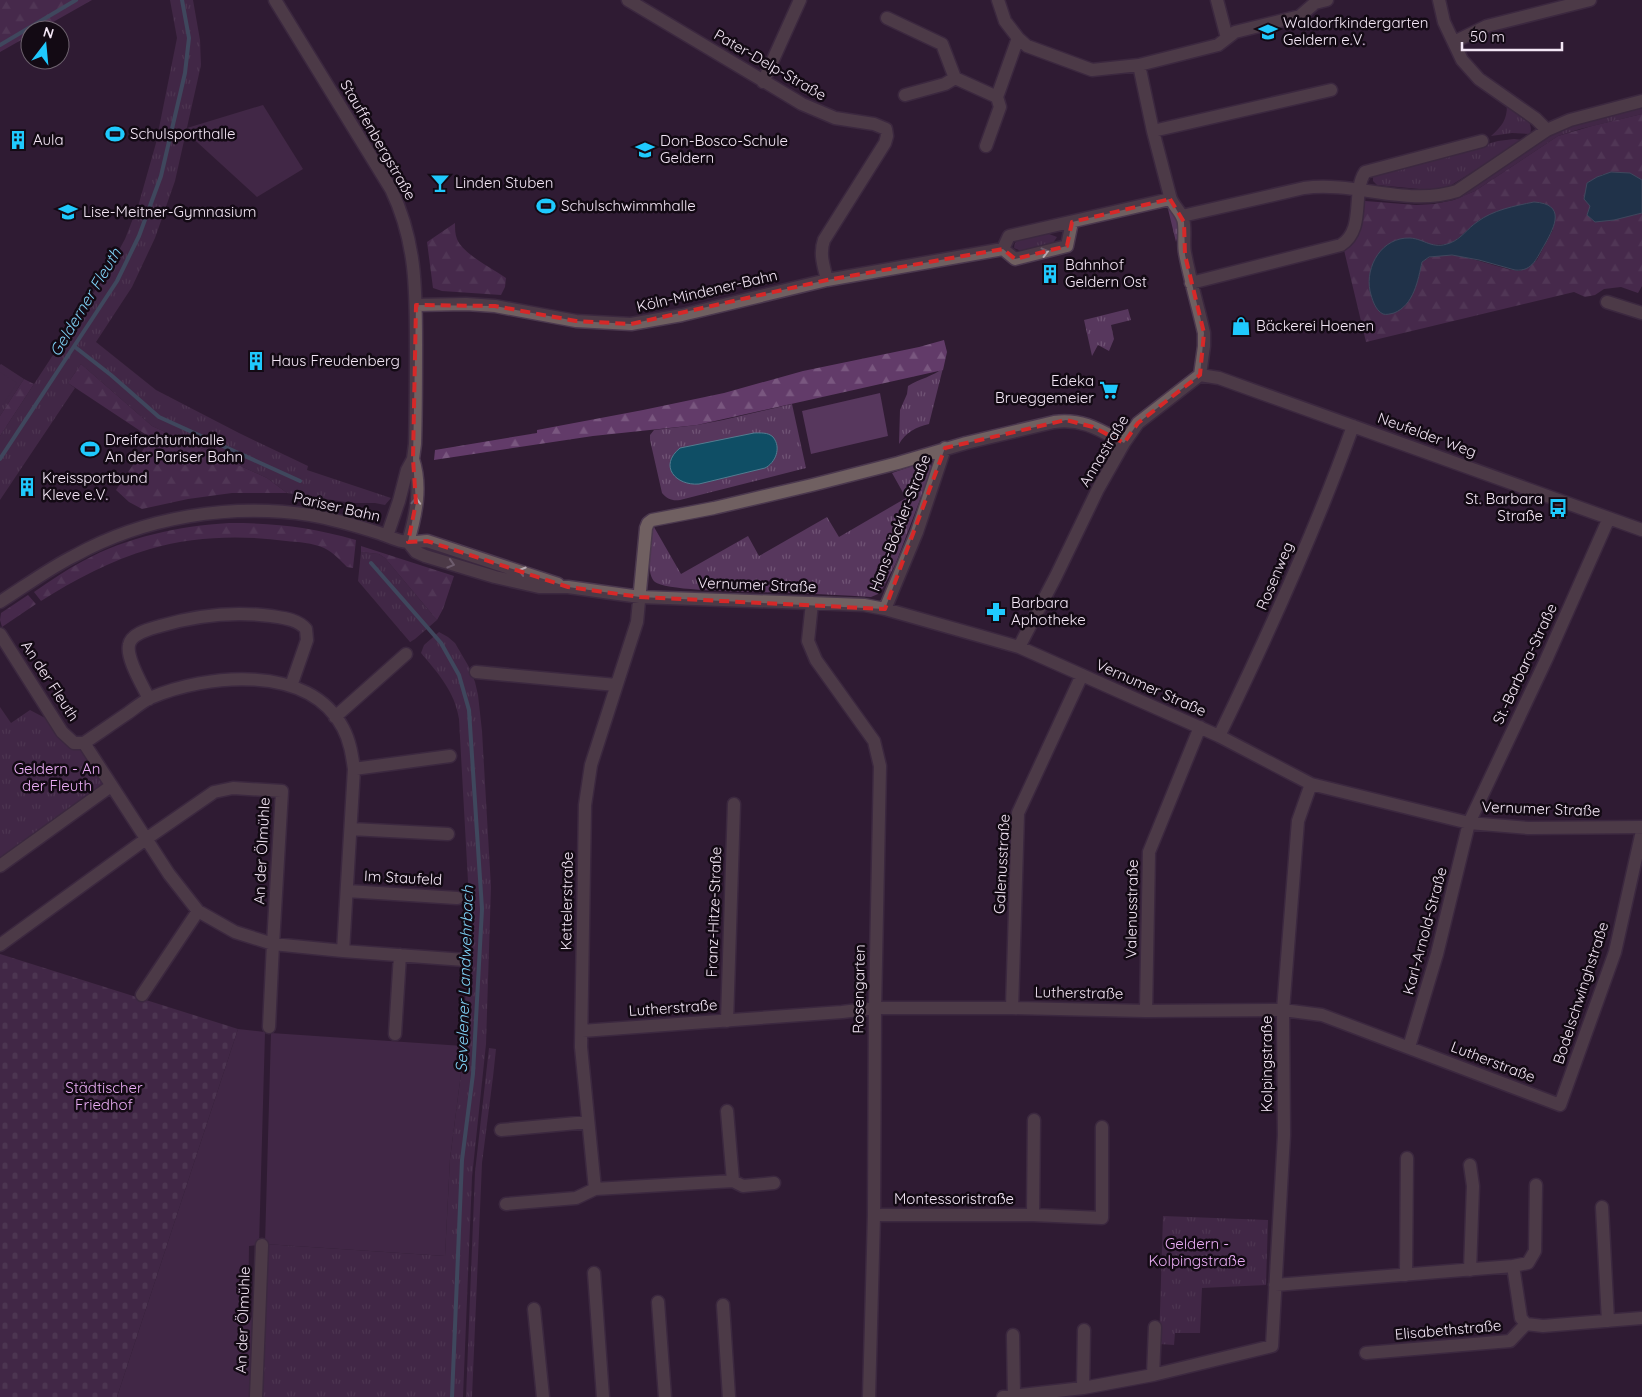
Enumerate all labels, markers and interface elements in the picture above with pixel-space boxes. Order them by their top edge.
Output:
place label: Waldorfkindergarten Geldern e.V. [1283,13,1428,49]
north arrow [20,20,70,70]
scale bar [1462,20,1562,52]
school or university icon: Waldorfkindergarten Geldern e.V. [1257,21,1279,43]
text: N [41,22,56,43]
street label: Pater-Delp-Straße [711,25,830,104]
text: 50 m [1470,27,1505,46]
street label: Stauffenbergstraße [336,76,421,203]
sports icon: Schulsporthalle [104,123,126,145]
place label: Schulsporthalle [130,124,236,143]
building icon: Aula [7,129,29,151]
place label: Aula [33,130,64,149]
place label: Don-Bosco-Schule Geldern [660,131,788,167]
school or university icon: Don-Bosco-Schule Geldern [634,139,656,161]
bar icon: Linden Stuben [429,172,451,194]
place label: Linden Stuben [455,173,553,192]
sports icon: Schulschwimmhalle [535,195,557,217]
place label: Schulschwimmhalle [561,196,696,215]
school or university icon: Lise-Meitner-Gymnasium [57,201,79,223]
place label: Lise-Meitner-Gymnasium [83,202,256,221]
water label: Gelderner Fleuth [45,244,126,360]
one-way arrow [1041,247,1049,257]
place label: Bahnhof Geldern Ost [1065,255,1147,291]
building icon: Bahnhof Geldern Ost [1039,263,1061,285]
street label: Köln-Mindener-Bahn [635,265,779,316]
shop icon: Bäckerei Hoenen [1230,315,1252,337]
place label: Bäckerei Hoenen [1256,316,1374,335]
building icon: Haus Freudenberg [245,350,267,372]
place label: Haus Freudenberg [271,351,400,370]
place label: Edeka Brueggemeier [995,371,1094,407]
supermarket icon: Edeka Brueggemeier [1098,379,1120,401]
street label: Neufelder Weg [1375,408,1479,461]
street label: Annastraße [1075,411,1132,490]
place label: Dreifachturnhalle An der Pariser Bahn [105,430,243,466]
sports icon: Dreifachturnhalle An der Pariser Bahn [79,438,101,460]
street label: Hans-Böckler-Straße [865,452,934,594]
place label: Kreissportbund Kleve e.V. [42,468,148,504]
building icon: Kreissportbund Kleve e.V. [16,476,38,498]
street label: Pariser Bahn [292,487,382,526]
place label: St. Barbara Straße [1465,489,1543,525]
one-way arrow [411,497,422,505]
bus stop icon: St. Barbara Straße [1547,497,1569,519]
street label: Rosenweg [1252,539,1297,613]
one-way arrow [446,558,454,568]
one-way arrow [518,567,527,577]
street label: Vernumer Straße [697,573,817,596]
place label: Barbara Aphotheke [1011,593,1086,629]
street label: St.-Barbara-Straße [1488,600,1561,727]
pharmacy icon: Barbara Aphotheke [985,601,1007,623]
street label: An der Fleuth [17,637,84,725]
street label: Vernumer Straße [1093,655,1209,720]
park label: Geldern - An der Fleuth [14,759,100,795]
street label: An der Ölmühle [249,797,274,905]
street label: Vernumer Straße [1481,797,1601,820]
street label: Galenusstraße [989,813,1014,914]
street label: Franz-Hitze-Straße [702,846,725,978]
street label: Kettelerstraße [556,851,577,951]
street label: Valenusstraße [1121,859,1142,959]
street label: Karl-Arnold-Straße [1398,865,1451,997]
street label: Im Staufeld [363,866,443,889]
water label: Sevelener Landwehrbach [451,884,477,1073]
street label: Bodelschwinghstraße [1549,919,1613,1066]
street label: Rosengarten [848,944,869,1034]
street label: Lutherstraße [1034,982,1124,1003]
street label: Lutherstraße [628,995,718,1020]
street label: Kolpingstraße [1257,1016,1276,1112]
street label: Lutherstraße [1448,1037,1538,1086]
park label: Städtischer Friedhof [65,1078,143,1114]
street label: Montessoristraße [894,1189,1014,1208]
park label: Geldern - Kolpingstraße [1149,1234,1245,1270]
street label: An der Ölmühle [231,1266,254,1374]
street label: Elisabethstraße [1394,1315,1502,1344]

